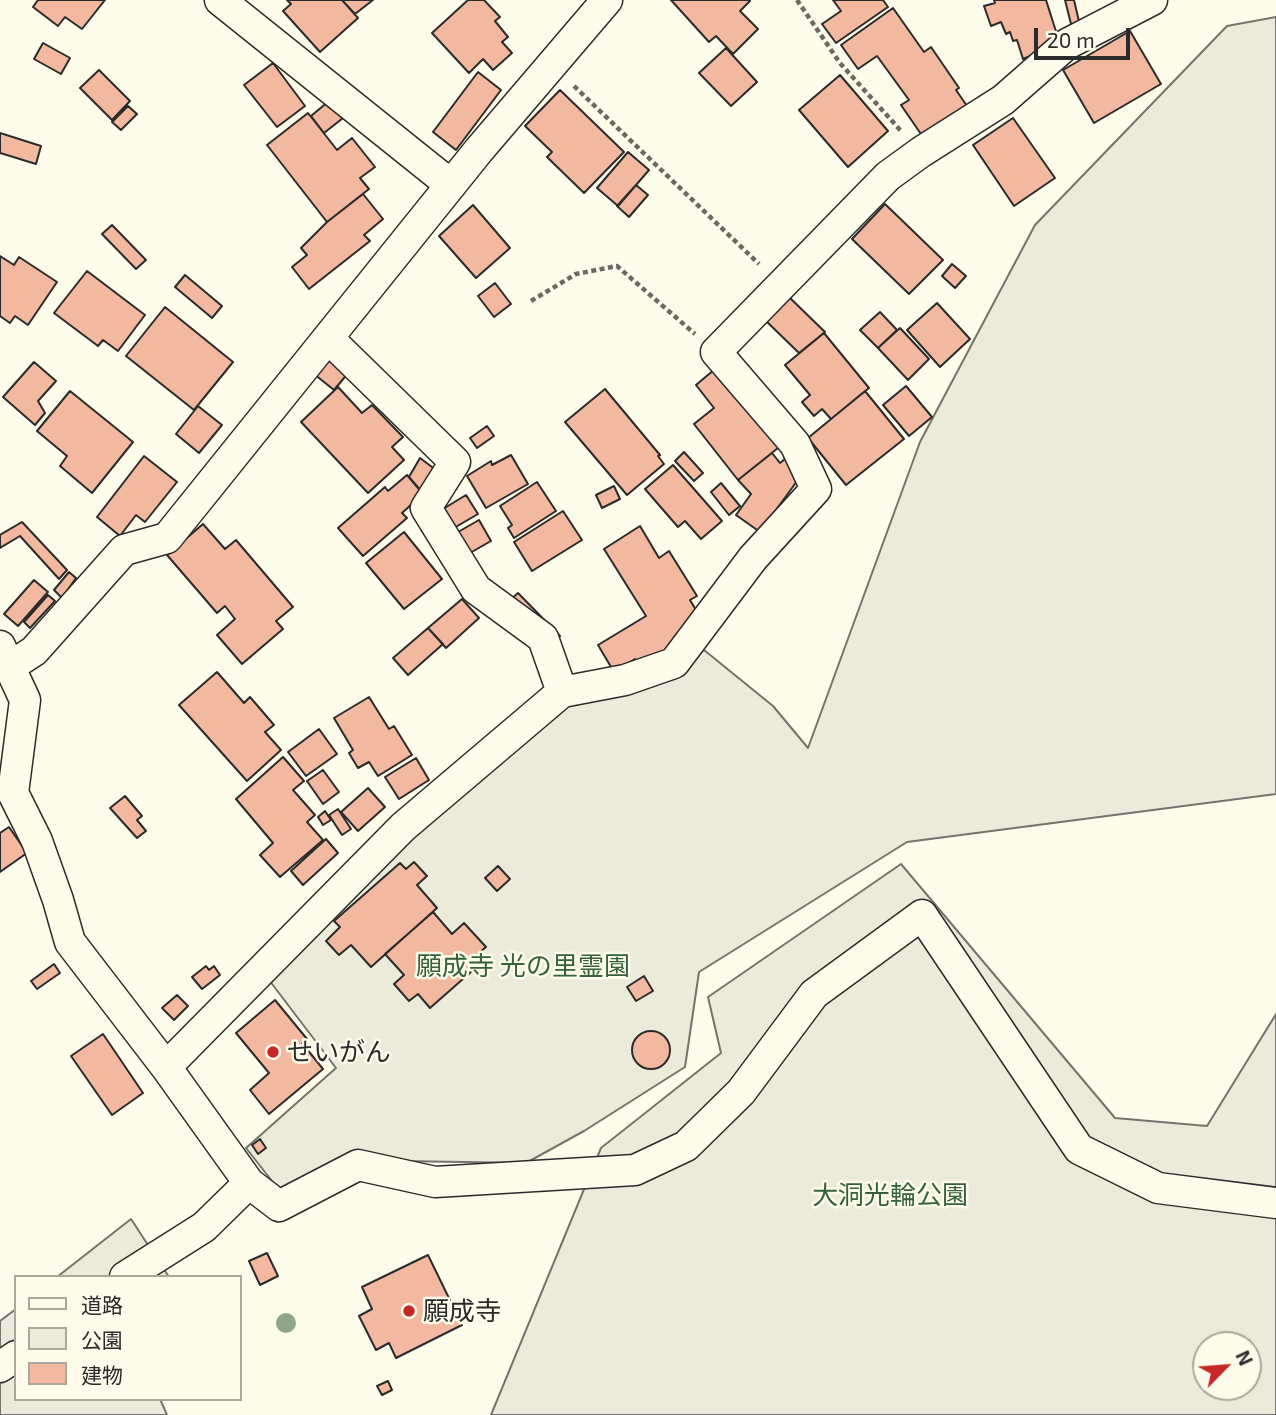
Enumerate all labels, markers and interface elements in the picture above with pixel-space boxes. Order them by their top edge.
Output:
scale bar [1038,14,1134,58]
text: 20 m [1047,27,1095,52]
park label: 願成寺 光の里霊園 [416,950,630,982]
place label: せいがん [287,1036,391,1068]
marker: せいがん [265,1044,281,1060]
park label: 大洞光輪公園 [812,1179,968,1211]
legend [14,1275,242,1401]
text: 道路 [81,1292,123,1317]
place label: 願成寺 [423,1295,501,1327]
marker: 願成寺 [401,1303,417,1319]
text: 公園 [81,1327,123,1352]
north arrow [1192,1331,1262,1401]
text: N [1231,1347,1258,1369]
text: 建物 [81,1362,123,1387]

